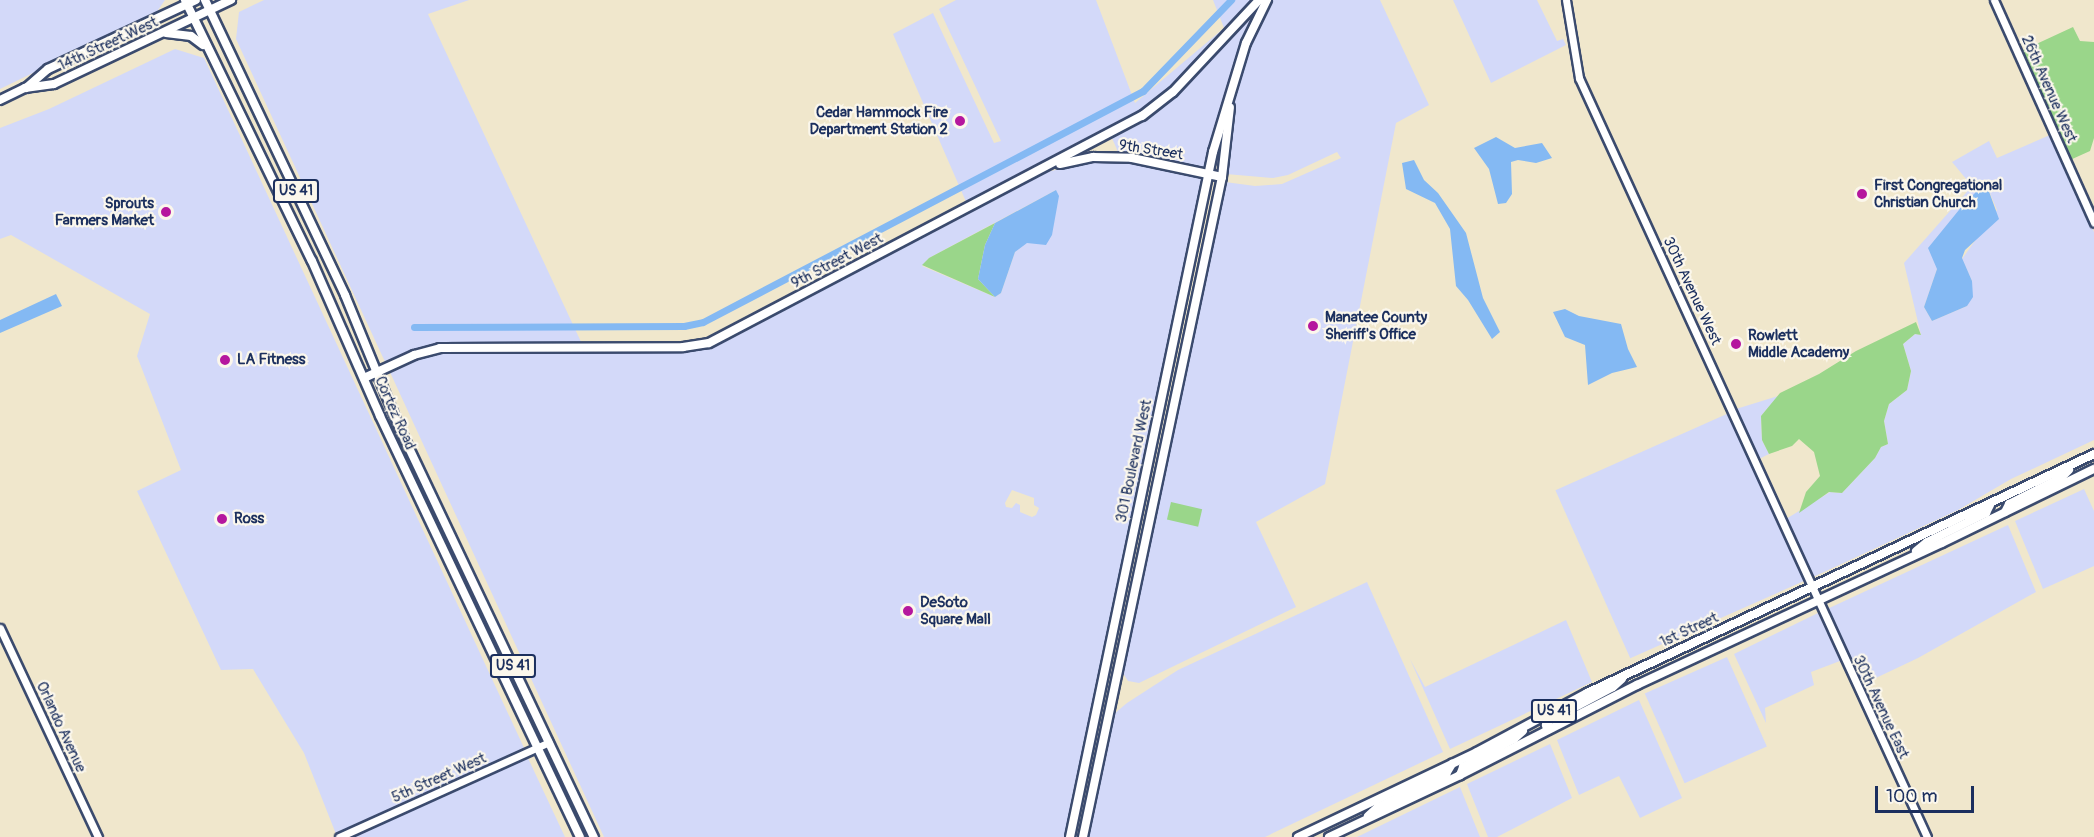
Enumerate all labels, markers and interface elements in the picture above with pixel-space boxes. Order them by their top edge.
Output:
street label: 14th Street West [55,13,161,75]
street label: 26th Avenue West [2017,32,2081,146]
place label: Cedar Hammock Fire Department Station 2 [810,103,948,138]
marker: Cedar Hammock Fire Department Station 2 [953,114,967,128]
street label: 9th Street [1118,136,1184,164]
place label: First Congregational Christian Church [1874,176,2002,211]
road number: US 41 [272,180,320,202]
marker: First Congregational Christian Church [1855,187,1869,201]
place label: Sprouts Farmers Market [55,194,154,229]
marker: Sprouts Farmers Market [159,205,173,219]
street label: 9th Street West [788,229,886,293]
street label: 30th Avenue West [1659,234,1725,348]
place label: Manatee County Sheriff's Office [1325,308,1427,343]
marker: Manatee County Sheriff's Office [1306,319,1320,333]
place label: Rowlett Middle Academy [1748,326,1849,361]
marker: Rowlett Middle Academy [1729,337,1743,351]
place label: LA Fitness [237,351,305,369]
marker: LA Fitness [218,353,232,367]
street label: Cortez Road [371,374,419,452]
street label: 301 Boulevard West [1112,398,1156,524]
place label: Ross [234,510,264,528]
marker: Ross [215,512,229,526]
place label: DeSoto Square Mall [920,593,991,628]
marker: DeSoto Square Mall [901,604,915,618]
street label: 1st Street [1657,609,1721,651]
street label: 30th Avenue East [1849,653,1913,761]
road number: US 41 [489,655,537,677]
street label: Orlando Avenue [32,679,90,775]
road number: US 41 [1530,700,1578,722]
street label: 5th Street West [389,749,489,807]
scale bar [1878,774,1977,812]
text: 100 m [1886,785,1938,808]

